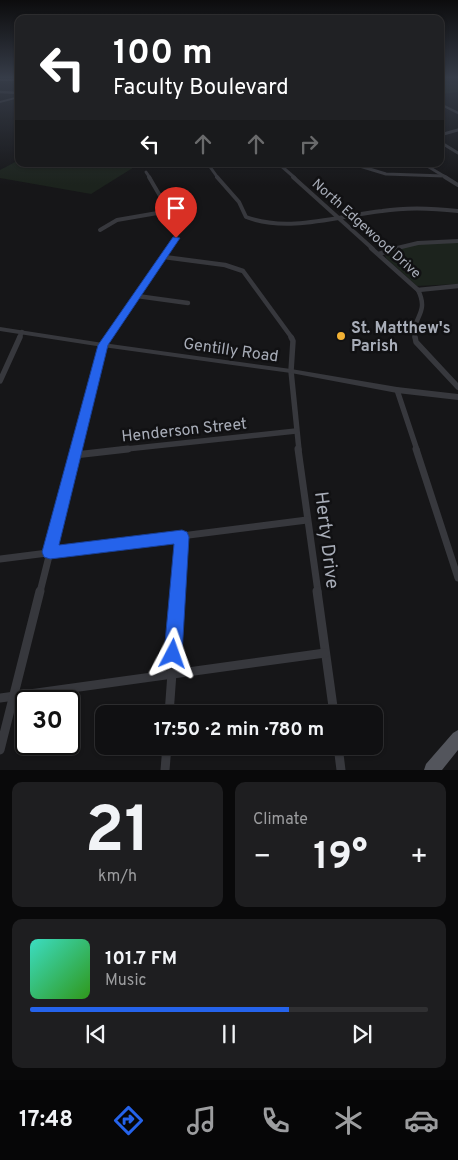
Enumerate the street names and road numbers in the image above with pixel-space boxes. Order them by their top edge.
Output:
street label: North Edgewood Drive [308,176,424,283]
street label: Gentilly Road [182,334,280,368]
street label: Henderson Street [120,414,248,448]
street label: Herty Drive [308,490,344,590]

